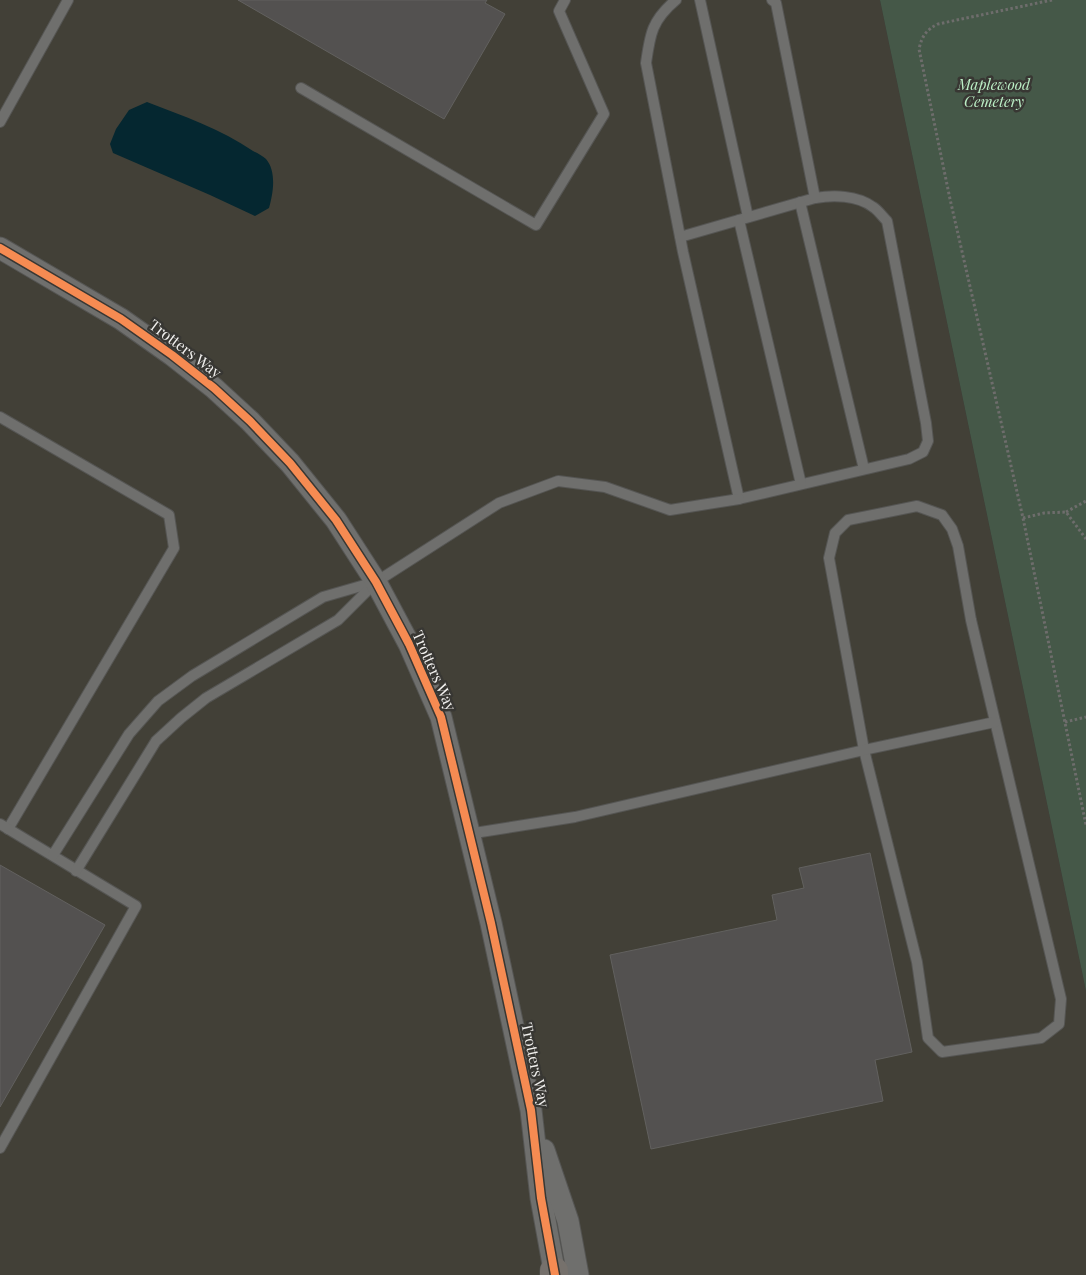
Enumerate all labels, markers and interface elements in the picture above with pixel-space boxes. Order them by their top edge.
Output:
park label: Maplewood Cemetery [957,74,1031,111]
street label: Trotters Way [145,314,226,382]
street label: Trotters Way [408,627,462,714]
street label: Trotters Way [517,1021,555,1109]

